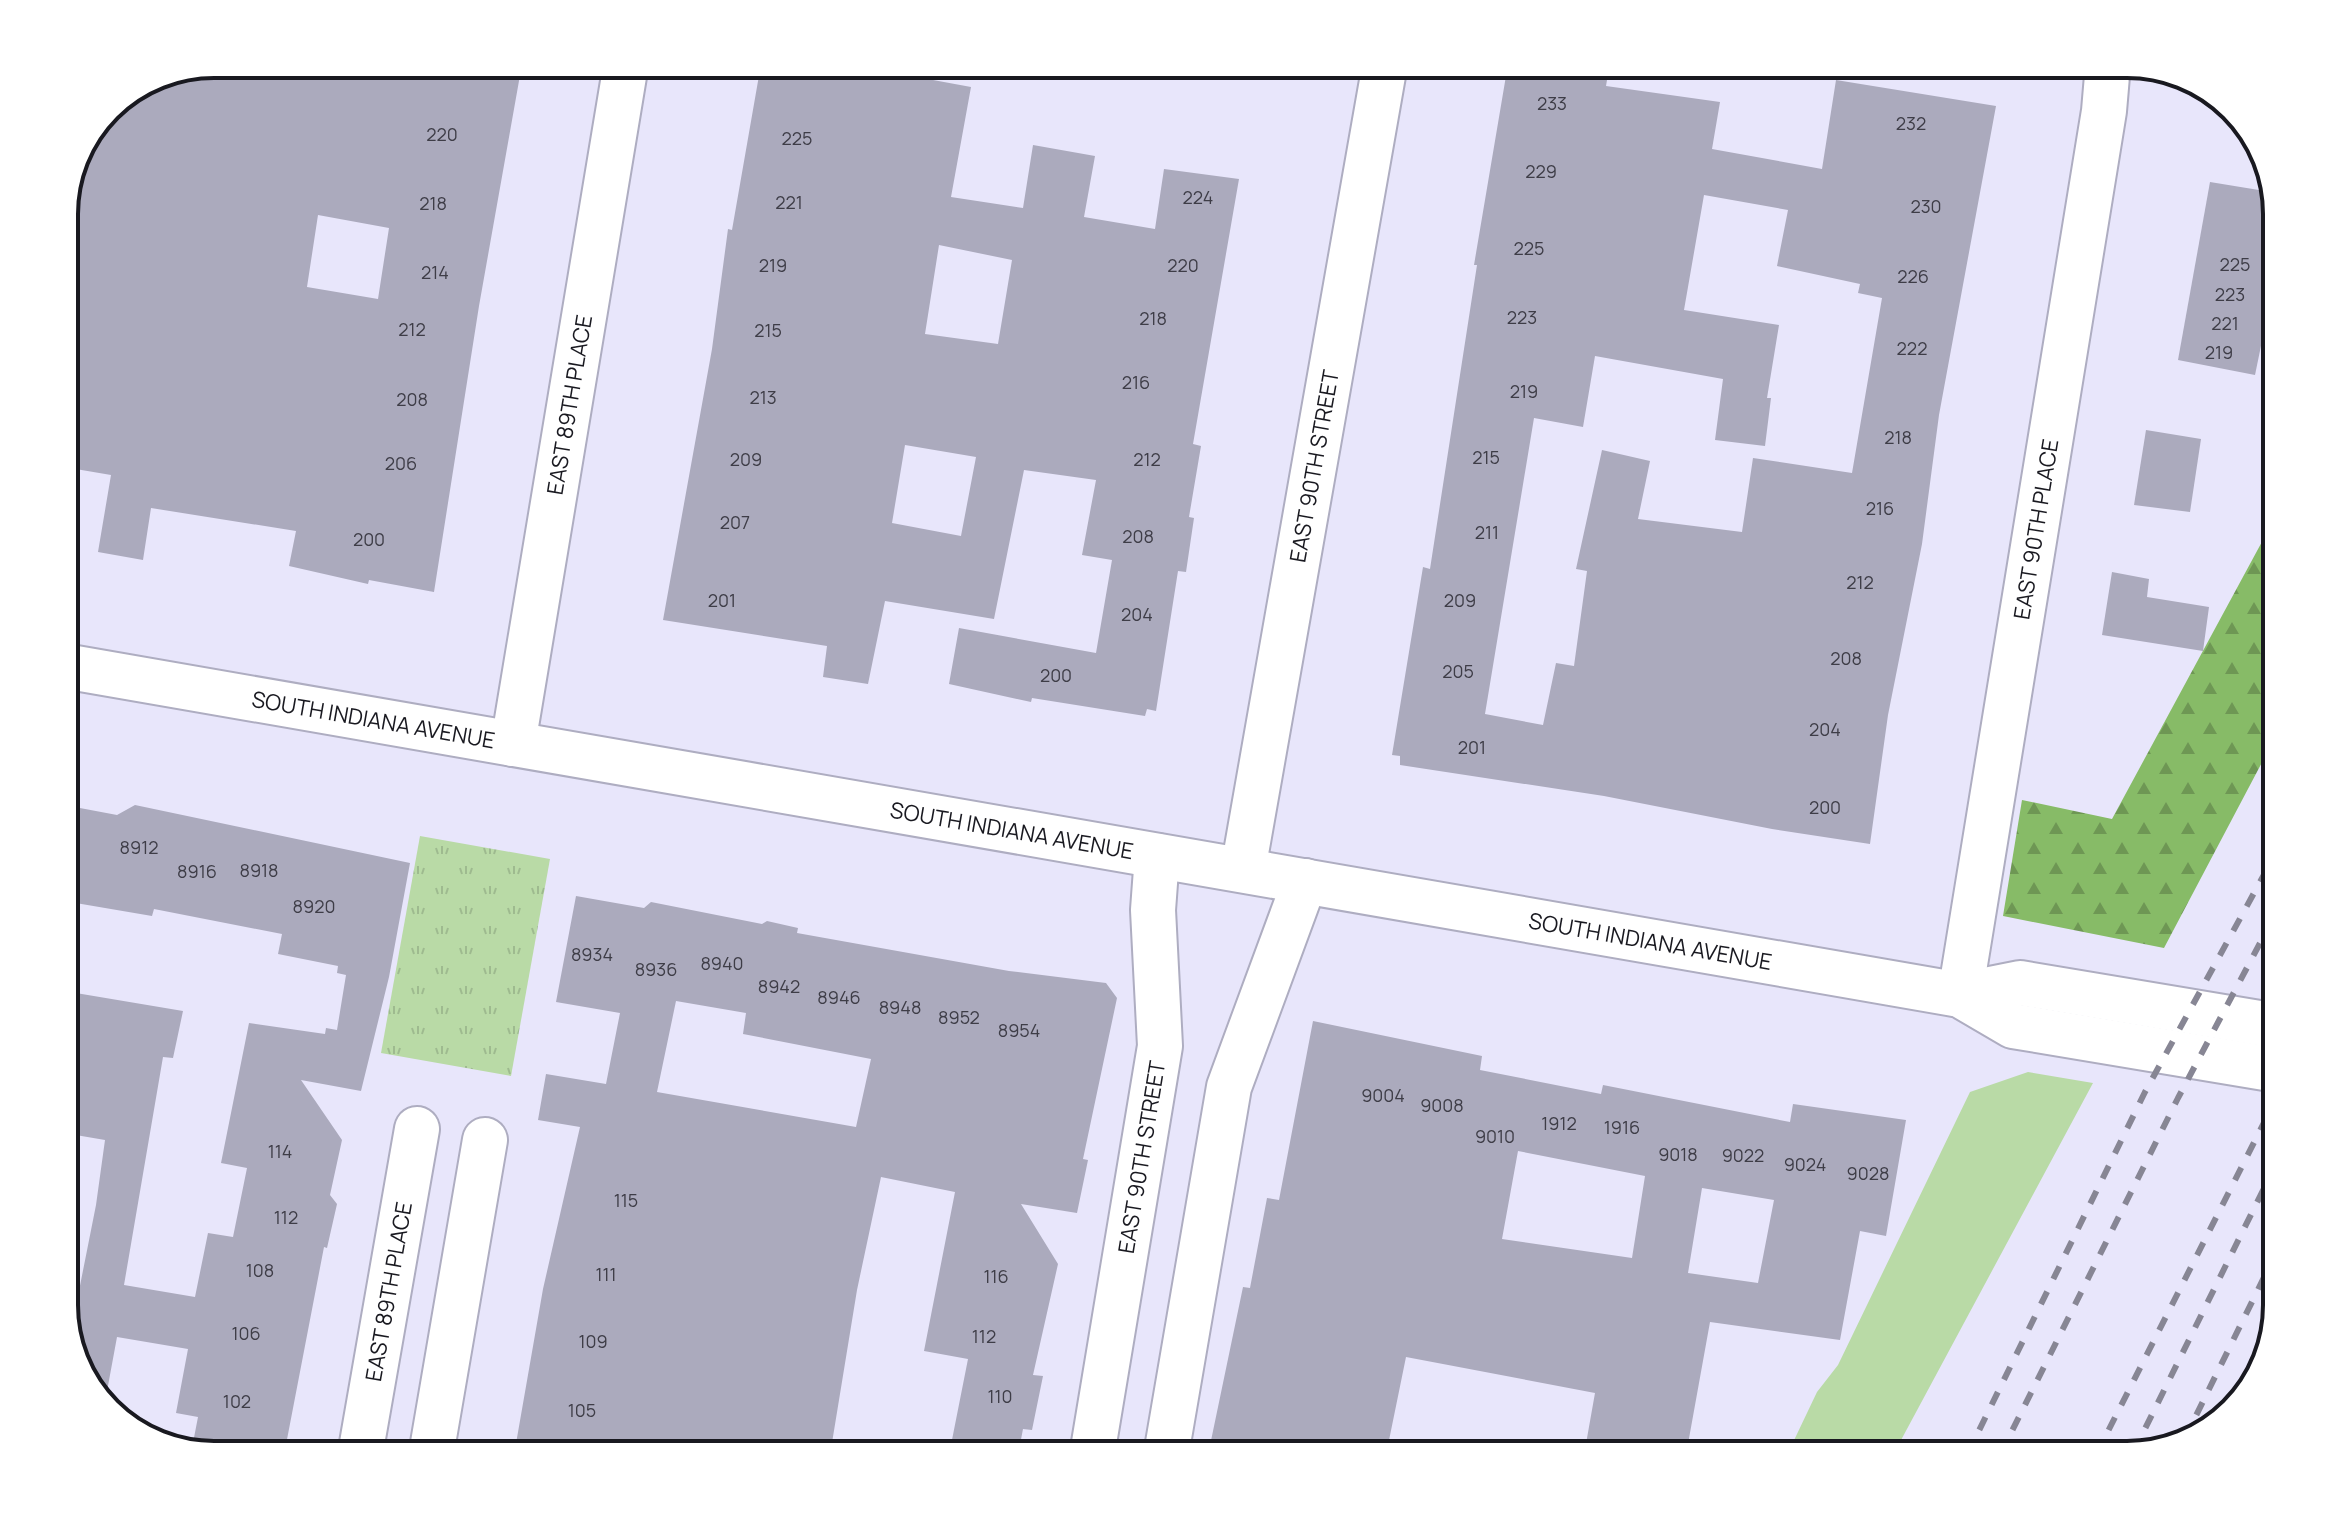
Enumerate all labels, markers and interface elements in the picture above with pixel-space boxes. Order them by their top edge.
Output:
house number: 233 [1537,91,1567,115]
house number: 232 [1896,111,1926,135]
house number: 220 [426,122,458,146]
house number: 225 [782,126,812,150]
house number: 229 [1525,159,1557,183]
house number: 224 [1183,185,1213,209]
house number: 221 [775,190,803,214]
house number: 218 [419,191,447,215]
house number: 230 [1910,194,1942,218]
house number: 225 [1514,236,1544,260]
house number: 225 [2220,252,2250,276]
house number: 219 [759,253,787,277]
house number: 220 [1167,253,1199,277]
house number: 214 [421,260,449,284]
house number: 226 [1897,264,1929,288]
house number: 223 [2215,282,2245,306]
house number: 223 [1507,305,1537,329]
house number: 218 [1139,306,1167,330]
house number: 221 [2211,311,2239,335]
street label: EAST 89TH PLACE [540,312,599,497]
house number: 212 [398,317,426,341]
house number: 215 [754,318,782,342]
house number: 222 [1897,336,1927,360]
house number: 219 [2205,340,2233,364]
street label: EAST 90TH STREET [1282,368,1346,565]
house number: 216 [1122,370,1150,394]
house number: 219 [1510,379,1538,403]
house number: 213 [749,385,777,409]
house number: 208 [396,387,428,411]
house number: 218 [1884,425,1912,449]
street label: EAST 90TH PLACE [2006,437,2065,622]
house number: 215 [1472,445,1500,469]
house number: 209 [730,447,762,471]
house number: 212 [1133,447,1161,471]
house number: 206 [385,451,417,475]
house number: 216 [1866,496,1894,520]
house number: 207 [720,510,750,534]
house number: 211 [1475,520,1499,544]
house number: 208 [1122,524,1154,548]
house number: 200 [353,527,385,551]
house number: 212 [1846,570,1874,594]
house number: 201 [708,588,736,612]
house number: 209 [1444,588,1476,612]
house number: 204 [1121,602,1153,626]
house number: 208 [1830,646,1862,670]
house number: 205 [1442,659,1474,683]
house number: 200 [1040,663,1072,687]
street label: SOUTH INDIANA AVENUE [249,684,497,756]
house number: 204 [1809,717,1841,741]
house number: 201 [1458,735,1486,759]
street label: SOUTH INDIANA AVENUE [888,795,1136,866]
house number: 200 [1809,795,1841,819]
house number: 8912 [120,835,158,859]
house number: 8918 [239,858,279,882]
house number: 8916 [177,859,217,883]
house number: 8920 [293,894,335,918]
street label: SOUTH INDIANA AVENUE [1526,905,1774,977]
house number: 8934 [571,942,613,966]
house number: 8940 [700,951,744,975]
house number: 8936 [635,957,677,981]
house number: 8942 [758,974,800,998]
house number: 8946 [817,985,861,1009]
house number: 8948 [879,995,921,1019]
house number: 8952 [938,1005,980,1029]
house number: 8954 [998,1018,1040,1042]
street label: EAST 90TH STREET [1111,1058,1172,1256]
house number: 9004 [1361,1083,1405,1107]
house number: 9008 [1420,1093,1464,1117]
house number: 1912 [1541,1111,1577,1135]
house number: 1916 [1604,1115,1640,1139]
house number: 9010 [1475,1124,1515,1148]
house number: 114 [268,1139,292,1163]
house number: 9018 [1658,1142,1698,1166]
house number: 9022 [1722,1143,1764,1167]
house number: 9024 [1784,1152,1826,1176]
house number: 9028 [1847,1161,1889,1185]
house number: 115 [614,1188,638,1212]
street label: EAST 89TH PLACE [358,1199,419,1384]
house number: 112 [274,1205,298,1229]
house number: 108 [246,1258,274,1282]
house number: 111 [595,1262,617,1286]
house number: 116 [983,1264,1009,1288]
house number: 106 [231,1321,261,1345]
house number: 112 [972,1324,996,1348]
house number: 109 [578,1329,608,1353]
house number: 110 [987,1384,1013,1408]
house number: 102 [223,1389,251,1413]
house number: 105 [568,1398,596,1422]

